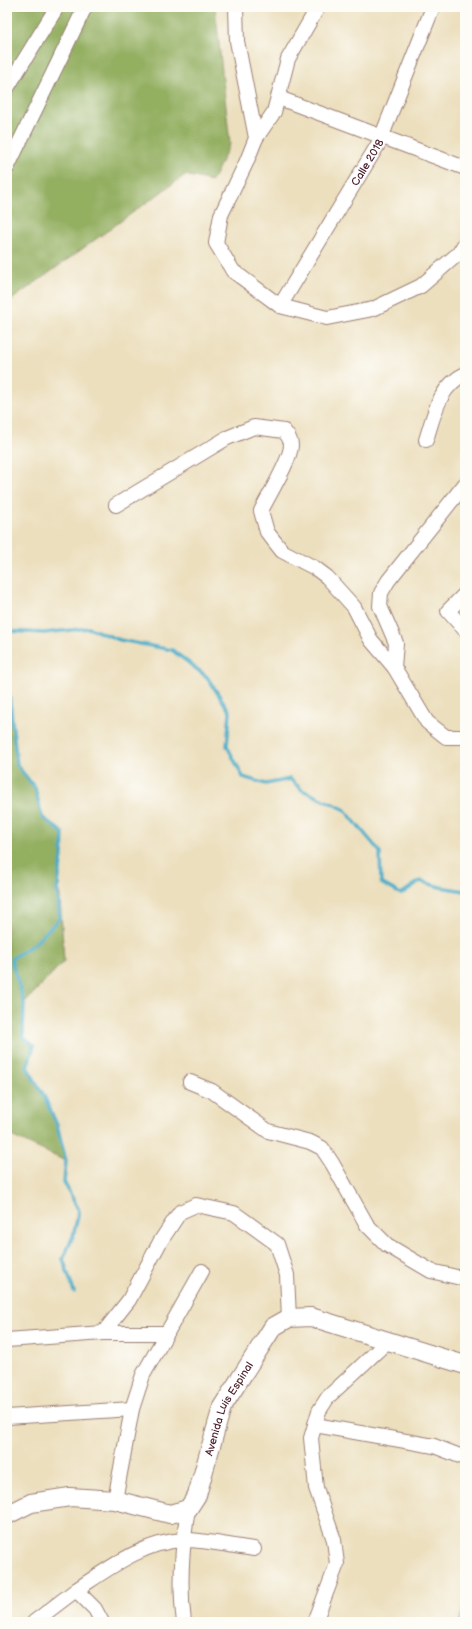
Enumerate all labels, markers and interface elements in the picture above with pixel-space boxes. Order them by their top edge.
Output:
street label: Calle 2018 [348,138,386,188]
street label: Avenida Luis Espinal [202,1359,256,1457]

